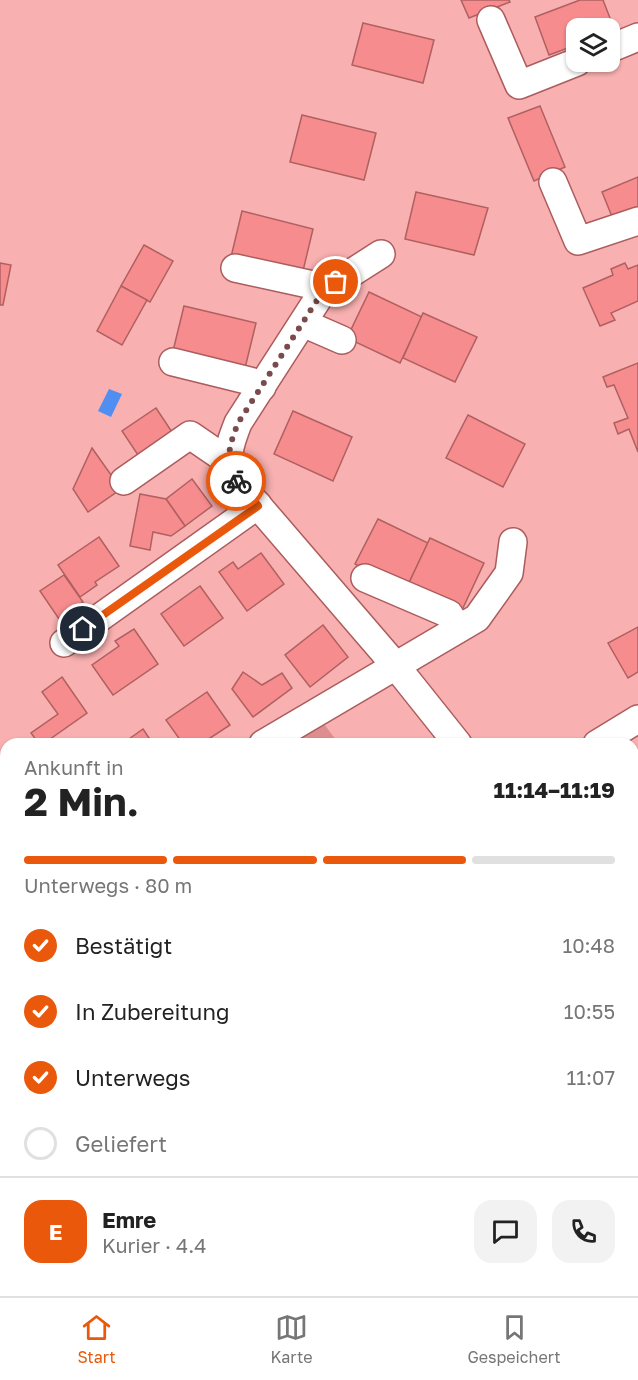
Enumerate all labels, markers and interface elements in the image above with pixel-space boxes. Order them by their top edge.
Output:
map controls [566,18,620,72]
button: layers [566,18,620,72]
pin [310,256,361,307]
icon: bag [319,265,352,298]
courier [206,451,266,511]
icon: bike [220,465,253,498]
pin [57,603,108,654]
icon: home [66,612,99,645]
text: Ankunft in [24,755,124,779]
text: 11:14–11:19 [494,776,615,803]
text: 2 Min. [24,778,139,825]
text: Unterwegs · 80 m [24,873,192,897]
icon: check [24,929,57,962]
text: Bestätigt [75,932,172,959]
text: 10:48 [563,933,615,957]
icon: check [24,995,57,1028]
text: In Zubereitung [75,998,230,1025]
text: 10:55 [564,999,615,1023]
icon: check [24,1061,57,1094]
text: Unterwegs [75,1064,191,1091]
text: 11:07 [567,1065,615,1089]
text: Geliefert [75,1130,167,1157]
button: chat [474,1200,537,1263]
button: phone [552,1200,615,1263]
text: Emre [102,1206,156,1233]
text: E [49,1218,62,1245]
text: Kurier · 4.4 [102,1233,206,1257]
tab: Start [77,1311,116,1367]
tab: Karte [270,1311,313,1367]
tab: Gespeichert [467,1311,561,1367]

